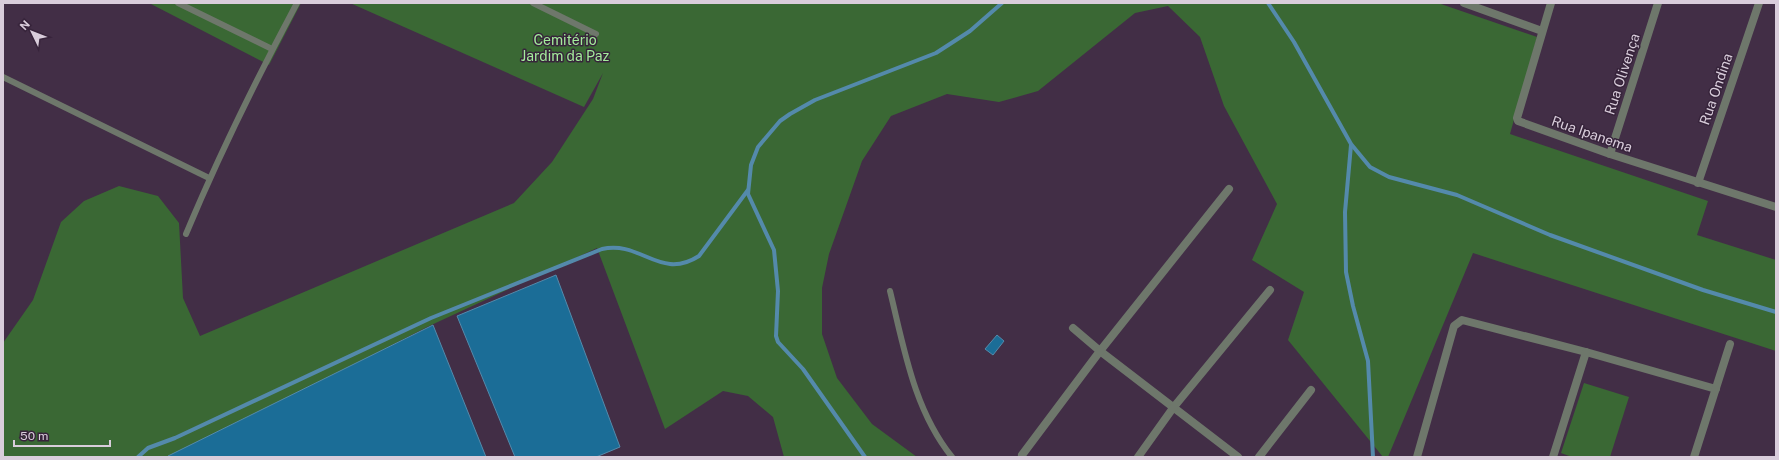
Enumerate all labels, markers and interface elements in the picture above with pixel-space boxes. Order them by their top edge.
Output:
north arrow [12,12,52,52]
text: N [17,18,32,32]
street label: Rua Olivença [1601,31,1643,117]
park label: Cemitério Jardim da Paz [521,32,610,64]
street label: Rua Ondina [1696,51,1736,127]
street label: Rua Ipanema [1549,113,1635,155]
scale bar [14,422,110,448]
text: 50 m [20,429,48,443]

